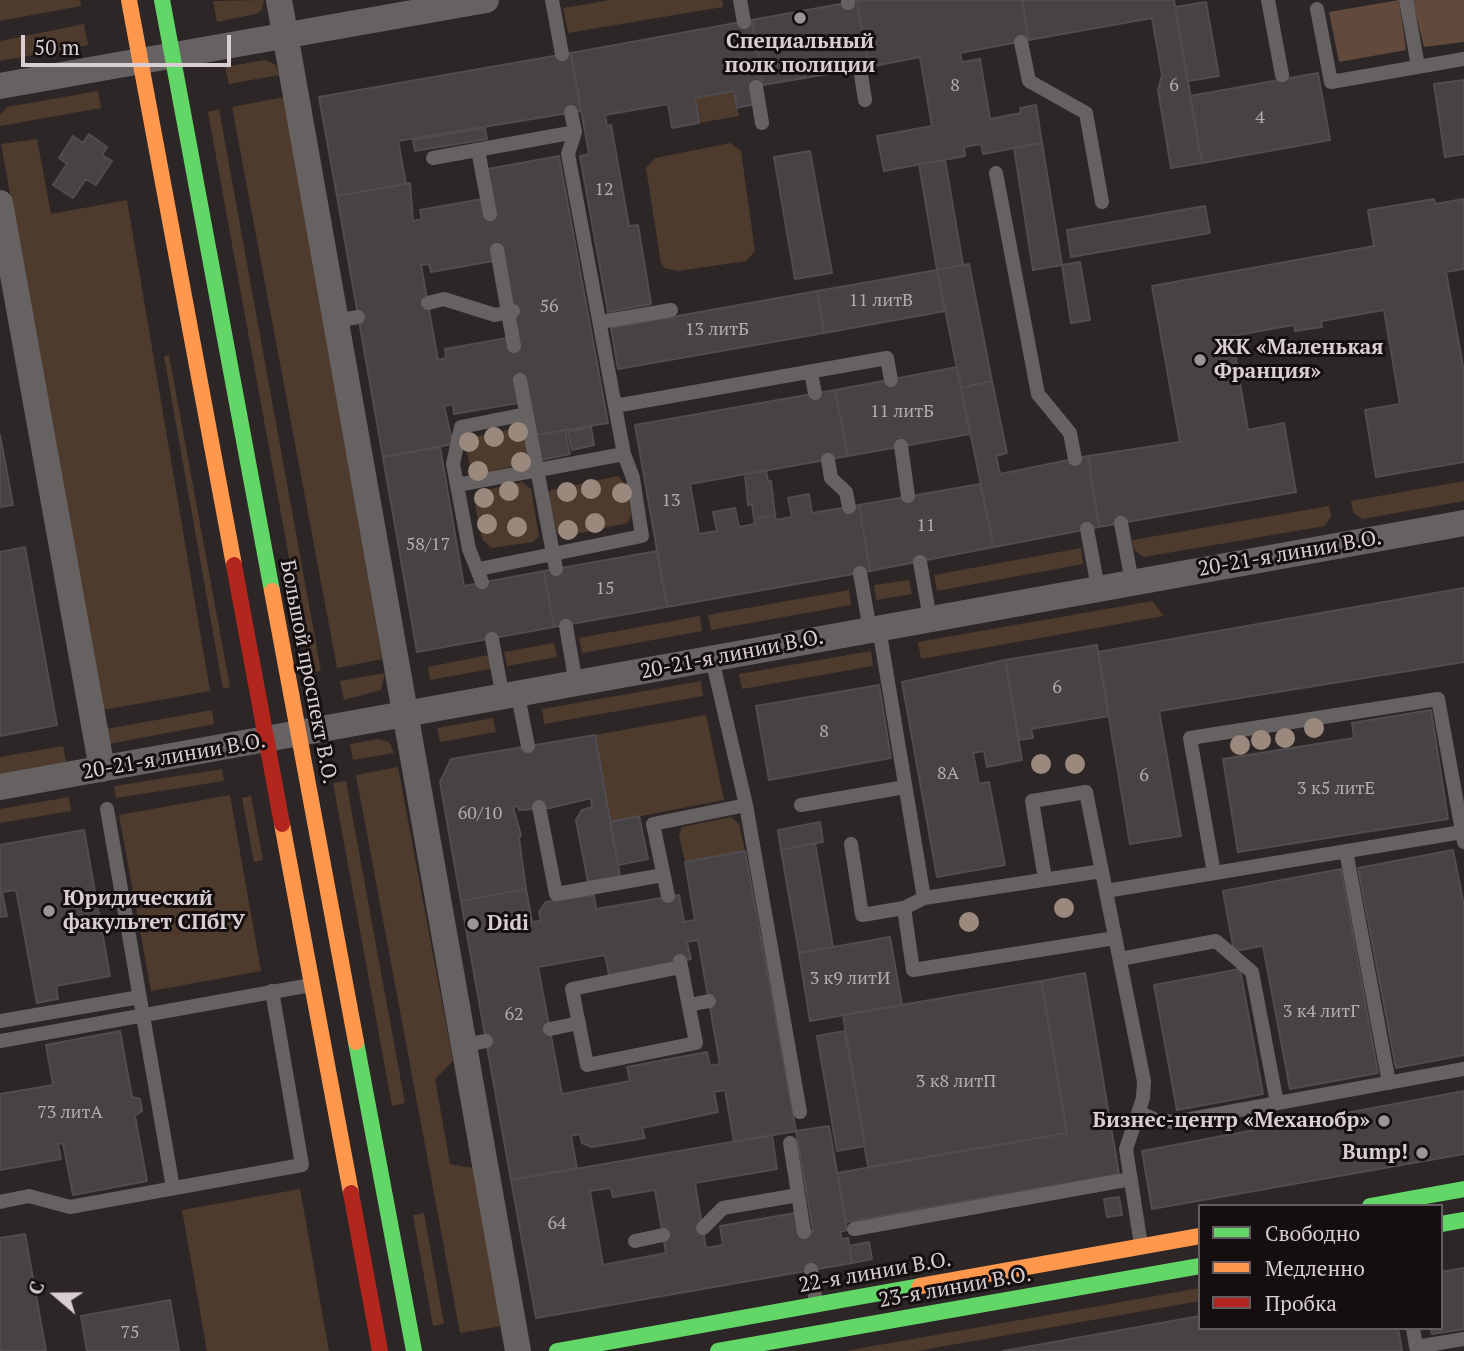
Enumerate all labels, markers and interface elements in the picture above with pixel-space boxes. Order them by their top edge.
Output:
marker: Специальный полк полиции [792,10,808,26]
scale bar [24,21,234,65]
place label: Специальный полк полиции [725,29,875,79]
text: 50 m [34,33,80,61]
house number: 8 [950,75,960,97]
house number: 6 [1169,75,1179,97]
house number: 4 [1255,107,1265,129]
house number: 12 [594,179,614,201]
house number: 11 литВ [849,290,913,312]
house number: 56 [539,296,559,318]
house number: 13 литБ [685,319,749,341]
place label: ЖК «Маленькая Франция» [1214,335,1384,385]
marker: ЖК «Маленькая Франция» [1192,352,1208,368]
house number: 11 литБ [870,401,934,423]
house number: 13 [661,490,681,512]
house number: 11 [916,515,936,537]
street label: 20-21-я линии В.О. [1196,525,1384,583]
house number: 58/17 [406,534,450,556]
street label: Большой проспект В.О. [274,558,342,786]
house number: 15 [595,578,615,600]
street label: 20-21-я линии В.О. [638,625,826,685]
house number: 6 [1052,677,1062,699]
house number: 8 [819,721,829,743]
street label: 20-21-я линии В.О. [80,728,268,786]
house number: 8А [937,763,959,785]
house number: 6 [1139,765,1149,787]
house number: 3 к5 литЕ [1297,778,1375,800]
house number: 60/10 [458,803,502,825]
place label: Юридический факультет СПбГУ [63,886,245,936]
marker: Юридический факультет СПбГУ [41,903,57,919]
place label: Didi [487,911,529,937]
marker: Didi [465,916,481,932]
house number: 3 к9 литИ [810,968,890,990]
house number: 3 к4 литГ [1283,1001,1359,1023]
house number: 62 [504,1004,524,1026]
house number: 3 к8 литП [916,1071,996,1093]
house number: 73 литА [37,1102,103,1124]
place label: Бизнес-центр «Механобр» [1093,1108,1370,1134]
marker: Бизнес-центр «Механобр» [1376,1113,1392,1129]
place label: Bump! [1342,1140,1408,1166]
marker: Bump! [1414,1145,1430,1161]
legend [1198,1204,1443,1330]
house number: 64 [547,1213,567,1235]
text: Свободно [1265,1219,1360,1247]
street label: 22-я линии В.О. [797,1247,953,1299]
text: Медленно [1265,1254,1365,1282]
north arrow [21,1260,91,1330]
street label: 23-я линии В.О. [877,1262,1033,1314]
text: С [22,1278,50,1298]
text: Пробка [1265,1289,1337,1317]
house number: 75 [120,1322,140,1344]

